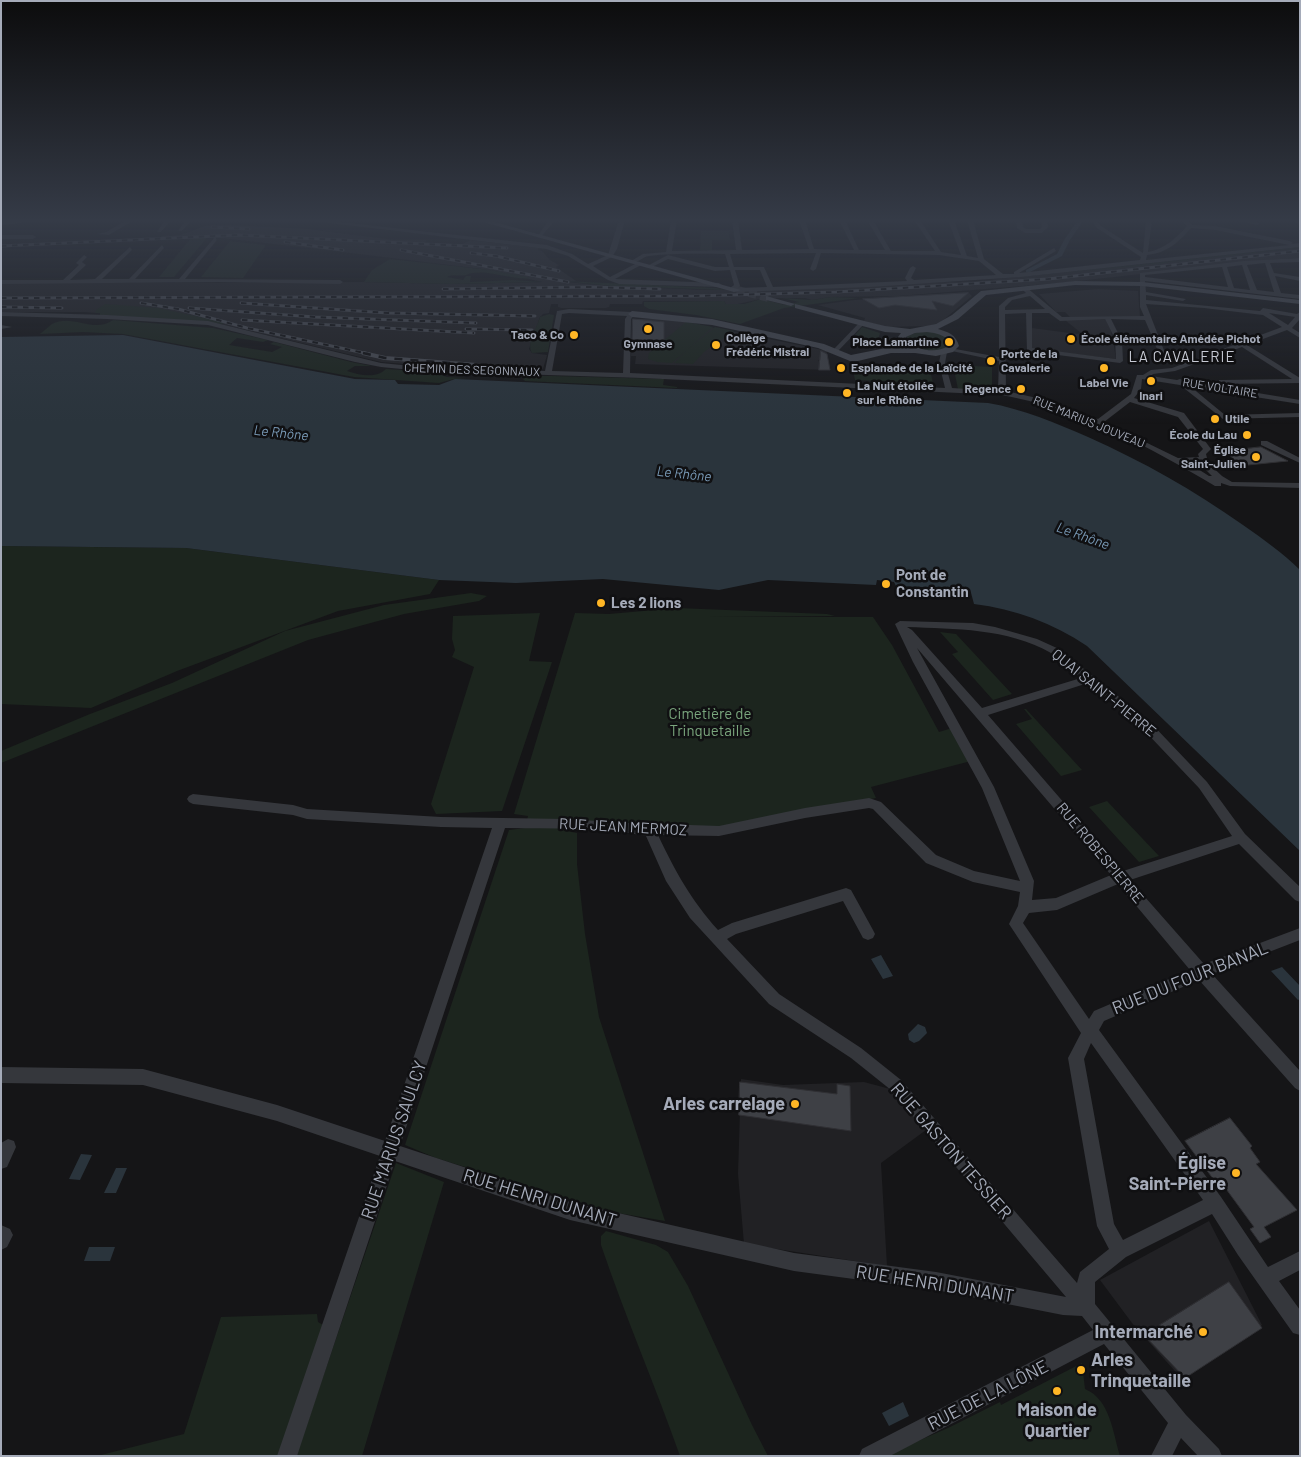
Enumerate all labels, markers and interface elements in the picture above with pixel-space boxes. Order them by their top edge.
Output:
marker: Gymnase [642,323,654,335]
place label: Taco & Co [511,328,564,342]
marker: Taco & Co [568,329,580,341]
place label: Collège Frédéric Mistral [726,331,809,359]
place label: École élémentaire Amédée Pichot [1081,332,1260,346]
marker: École élémentaire Amédée Pichot [1065,333,1077,345]
place label: Place Lamartine [852,335,939,349]
marker: Place Lamartine [943,336,955,348]
place label: Gymnase [624,337,672,351]
marker: Collège Frédéric Mistral [710,339,722,351]
place label: Porte de la Cavalerie [1001,347,1058,375]
district label: LA CAVALERIE [1127,348,1237,366]
marker: Porte de la Cavalerie [985,355,997,367]
street label: CHEMIN DES SEGONNAUX [404,360,540,380]
place label: Esplanade de la Laïcité [851,361,973,375]
marker: Esplanade de la Laïcité [835,362,847,374]
marker: Label Vie [1098,362,1110,374]
marker: Inari [1145,375,1157,387]
street label: RUE VOLTAIRE [1181,375,1259,401]
place label: Label Vie [1080,376,1128,390]
place label: La Nuit étoilée sur le Rhône [857,379,934,407]
place label: Regence [964,382,1011,396]
marker: Regence [1015,383,1027,395]
marker: La Nuit étoilée sur le Rhône [841,387,853,399]
place label: Inari [1139,389,1163,403]
street label: RUE MARIUS JOUVEAU [1031,393,1147,451]
place label: Utile [1225,412,1250,426]
marker: Utile [1209,413,1221,425]
water label: Le Rhône [253,422,309,444]
place label: École du Lau [1170,428,1237,442]
marker: École du Lau [1241,429,1253,441]
place label: Église Saint-Julien [1181,443,1246,471]
marker: Église Saint-Julien [1250,451,1262,463]
water label: Le Rhône [656,463,712,485]
water label: Le Rhône [1054,519,1112,553]
place label: Pont de Constantin [896,566,969,601]
marker: Pont de Constantin [880,578,892,590]
place label: Les 2 lions [611,594,681,612]
marker: Les 2 lions [595,597,607,609]
street label: QUAI SAINT-PIERRE [1048,645,1160,741]
park label: Cimetière de Trinquetaille [669,705,751,740]
street label: RUE ROBESPIERRE [1053,799,1147,907]
street label: RUE JEAN MERMOZ [559,815,687,839]
street label: RUE DU FOUR BANAL [1109,937,1271,1019]
street label: RUE MARIUS SAULCY [357,1058,431,1222]
street label: RUE GASTON TESSIER [886,1078,1016,1224]
place label: Arles carrelage [663,1093,785,1115]
marker: Arles carrelage [789,1098,801,1110]
place label: Église Saint-Pierre [1129,1152,1226,1194]
street label: RUE HENRI DUNANT [461,1164,619,1232]
marker: Église Saint-Pierre [1230,1167,1242,1179]
street label: RUE HENRI DUNANT [855,1261,1015,1307]
place label: Intermarché [1095,1321,1193,1343]
marker: Intermarché [1197,1326,1209,1338]
place label: Arles Trinquetaille [1091,1349,1191,1392]
street label: RUE DE LA LÔNE [924,1355,1052,1435]
marker: Arles Trinquetaille [1075,1364,1087,1376]
marker: Maison de Quartier [1051,1385,1063,1397]
place label: Maison de Quartier [1017,1399,1097,1442]

